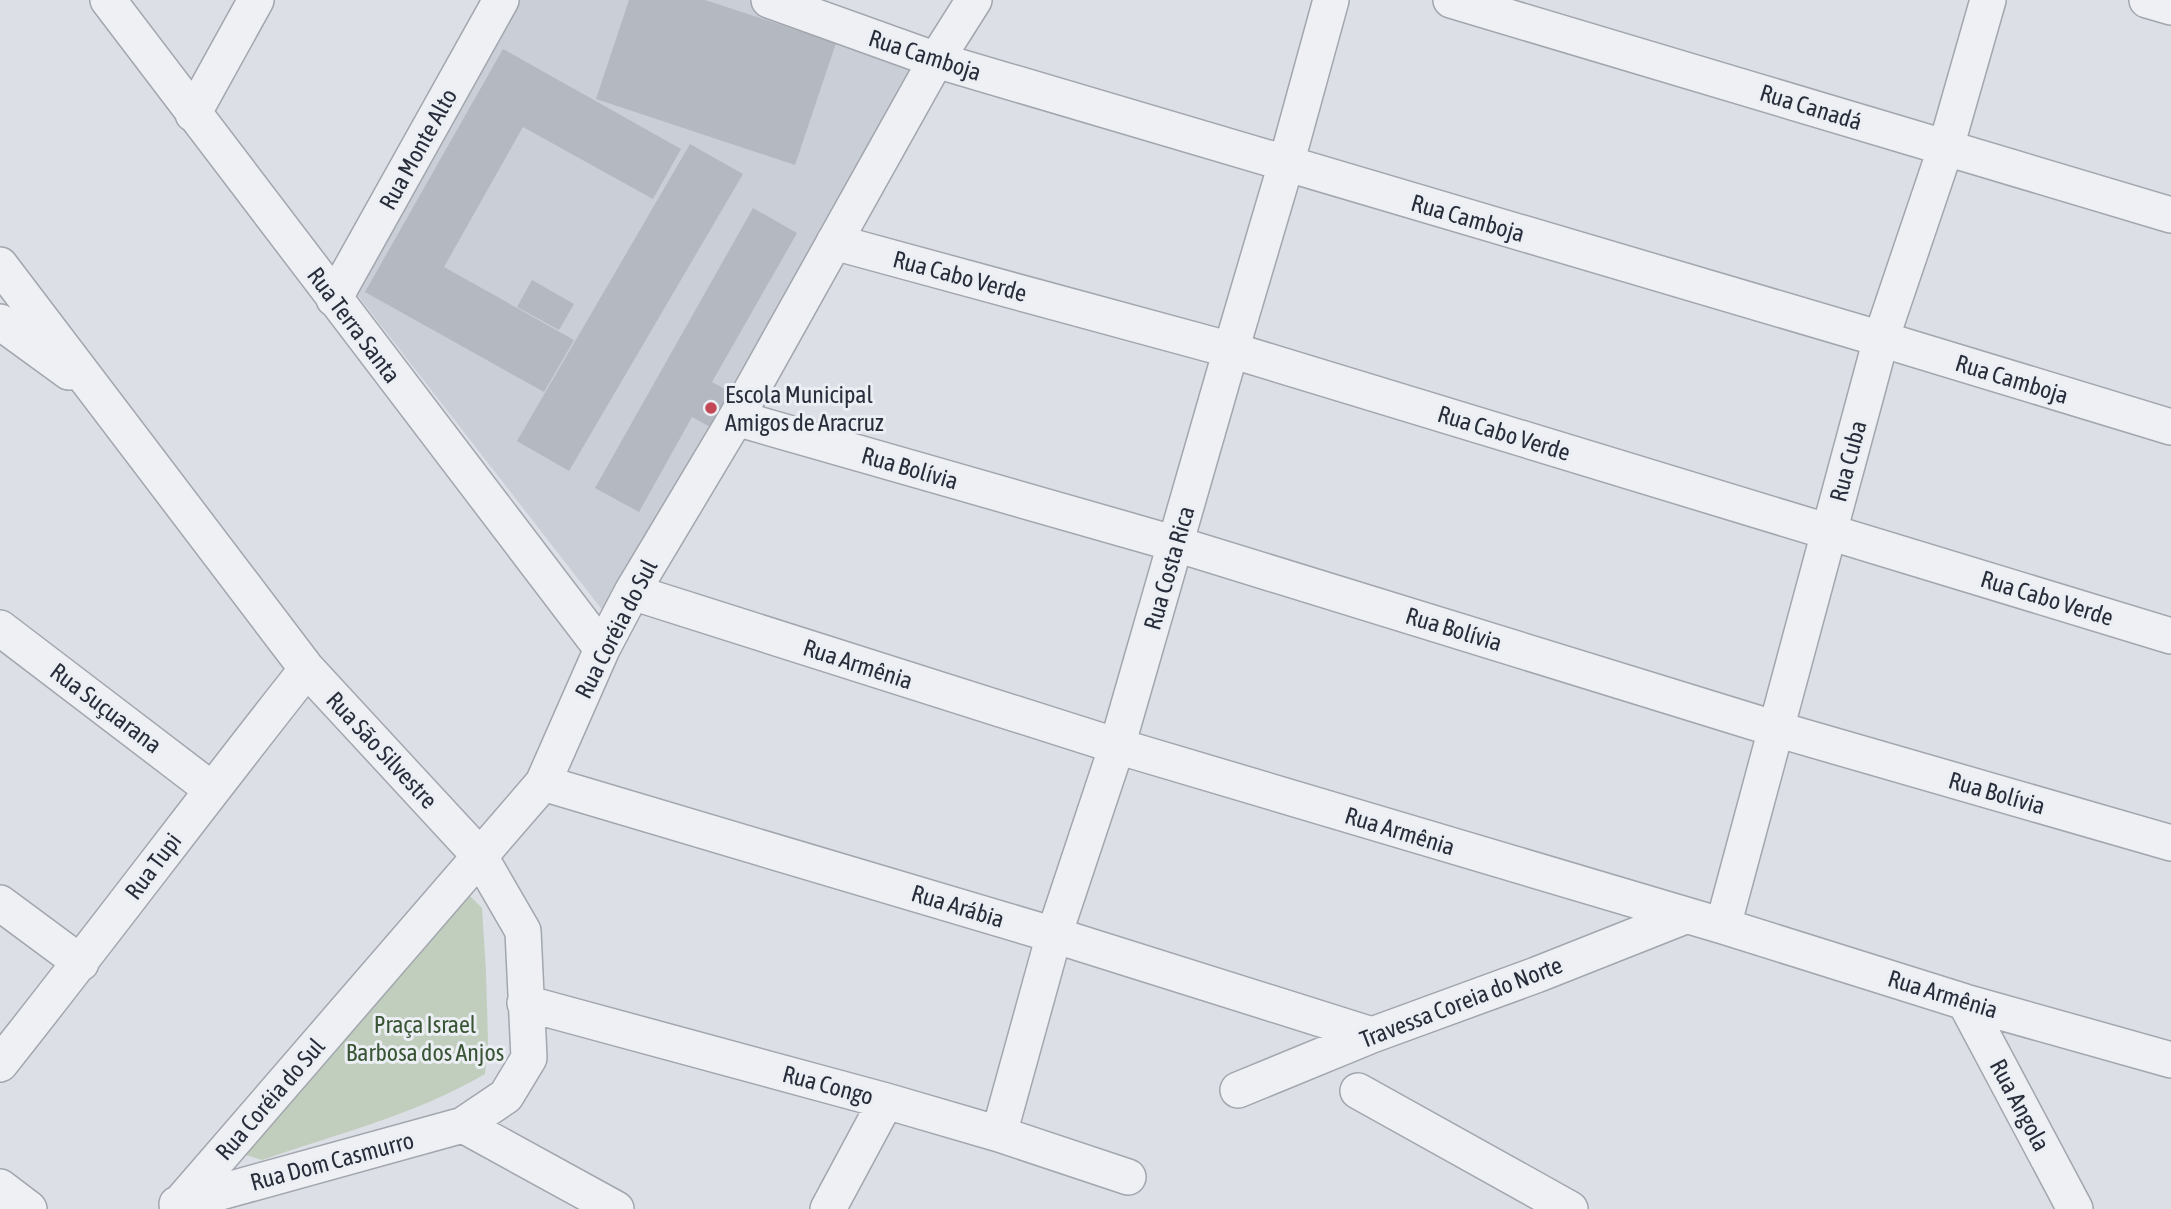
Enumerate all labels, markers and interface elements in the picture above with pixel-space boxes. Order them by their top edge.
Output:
street label: Rua Camboja [865,24,985,86]
street label: Rua Canadá [1757,79,1865,135]
street label: Rua Monte Alto [374,84,462,214]
street label: Rua Camboja [1408,189,1528,247]
street label: Rua Cabo Verde [890,245,1030,307]
street label: Rua Terra Santa [302,262,406,388]
street label: Rua Camboja [1952,349,2072,409]
place label: Escola Municipal Amigos de Aracruz [725,381,884,436]
marker: Escola Municipal Amigos de Aracruz [703,400,719,416]
street label: Rua Cabo Verde [1434,400,1574,466]
street label: Rua Cuba [1824,417,1872,505]
street label: Rua Bolívia [859,441,961,495]
street label: Rua Costa Rica [1138,503,1200,633]
street label: Rua Coréia do Sul [569,555,663,703]
street label: Rua Cabo Verde [1977,565,2117,631]
street label: Rua Bolívia [1403,602,1505,656]
street label: Rua Armênia [800,634,916,694]
street label: Rua Suçuarana [45,658,167,758]
street label: Rua São Silvestre [321,686,443,814]
street label: Rua Bolívia [1946,766,2048,820]
street label: Rua Armênia [1342,802,1458,860]
street label: Rua Tupi [119,828,187,904]
street label: Rua Arábia [908,879,1008,933]
street label: Travessa Coreia do Norte [1356,951,1566,1053]
street label: Rua Armênia [1885,965,2001,1023]
park label: Praça Israel Barbosa dos Anjos [346,1011,504,1066]
street label: Rua Coréia do Sul [210,1032,330,1165]
street label: Rua Angola [1985,1054,2055,1156]
street label: Rua Congo [780,1060,876,1110]
street label: Rua Dom Casmurro [247,1126,417,1196]

